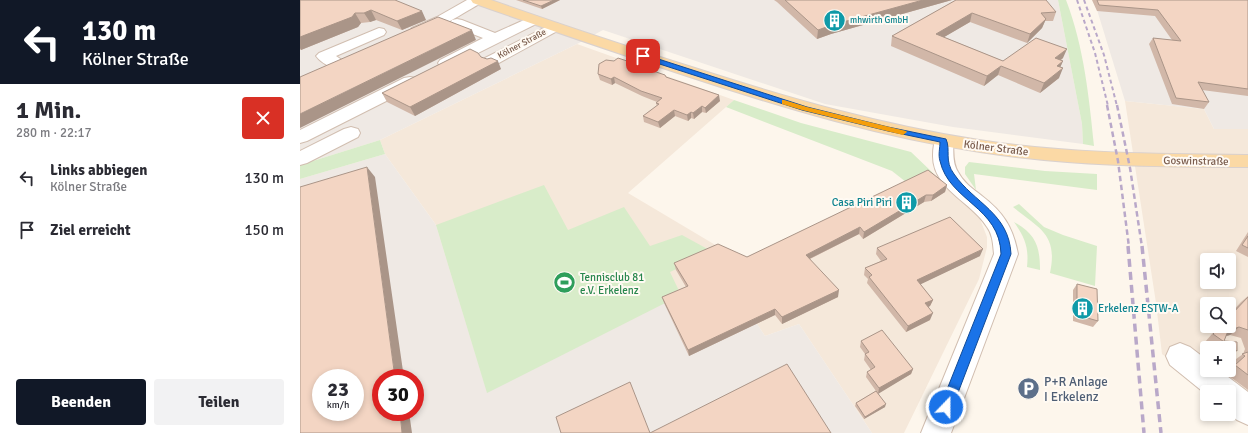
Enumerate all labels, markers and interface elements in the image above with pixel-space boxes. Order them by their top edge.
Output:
building icon: mhwirth GmbH [821,7,847,33]
text: 130 m [82,14,156,48]
place label: mhwirth GmbH [850,15,908,26]
icon: left [16,16,68,68]
street label: Kölner Straße [496,26,549,61]
pin [626,39,660,73]
icon: arrive [632,45,654,67]
text: Kölner Straße [82,48,189,70]
text: 1 Min. [16,95,81,125]
button: close [242,97,284,139]
text: 280 m · 22:17 [16,125,92,141]
street label: Kölner Straße [963,138,1029,158]
street label: Goswinstraße [1163,154,1229,168]
text: Links abbiegen [50,161,147,179]
icon: left [16,167,38,189]
text: 130 m [244,169,284,187]
text: Kölner Straße [50,179,127,195]
building icon: Casa Piri Piri [894,189,920,215]
place label: Casa Piri Piri [832,196,892,209]
icon: arrive [16,219,38,241]
text: Ziel erreicht [50,221,131,239]
text: 150 m [244,221,284,239]
map controls [1200,253,1236,421]
button: sound [1200,253,1236,289]
sports icon: Tennisclub 81 e.V. Erkelenz [552,270,578,296]
place label: Tennisclub 81 e.V. Erkelenz [580,271,644,297]
building icon: Erkelenz ESTW-A [1070,295,1096,321]
button: search [1200,297,1236,333]
place label: Erkelenz ESTW-A [1098,302,1179,315]
button: + [1200,341,1236,377]
speed limit sign: 30 [372,369,424,421]
place label: P+R Anlage I Erkelenz [1044,374,1108,405]
parking icon: P+R Anlage I Erkelenz [1015,376,1041,402]
text: 23 [327,377,349,402]
button: Beenden [16,379,146,425]
button: Teilen [154,379,284,425]
button: − [1200,385,1236,421]
position arrow [925,386,967,428]
text: km/h [327,399,349,411]

